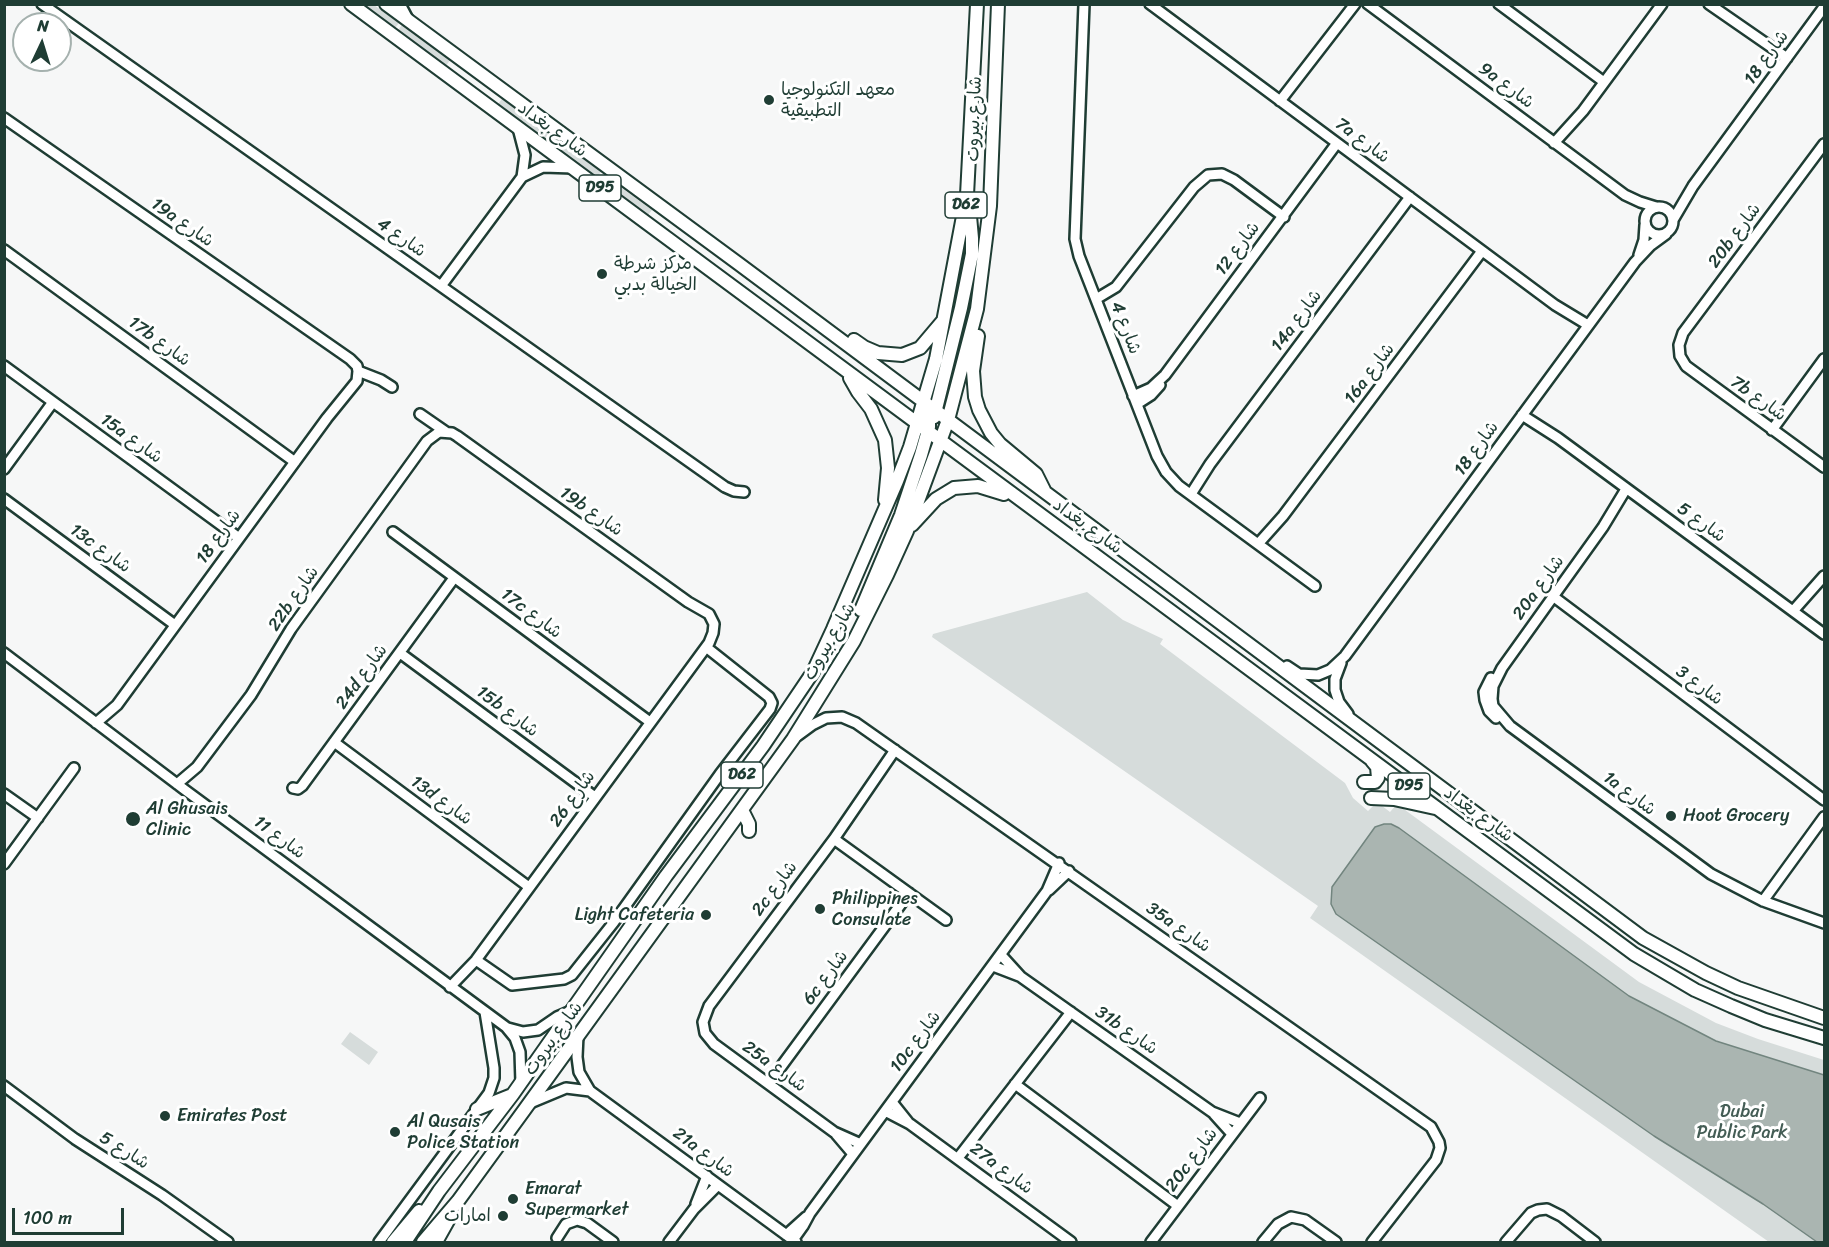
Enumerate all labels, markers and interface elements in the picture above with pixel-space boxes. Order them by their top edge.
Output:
text: N [37,11,50,40]
north arrow [12,12,72,72]
street label: شارع 18 [1740,26,1794,90]
street label: 9a شارع [1474,58,1538,114]
street label: شارع بيروت [963,76,987,162]
place label: معهد التكنولوجيا التطبيقية [781,79,895,122]
marker: معهد التكنولوجيا التطبيقية [762,93,776,107]
street label: شارع بغداد [513,98,591,162]
street label: 7a شارع [1330,113,1394,169]
road number: D95 [579,175,621,201]
road number: D62 [945,192,987,218]
street label: 19a شارع [147,194,217,252]
street label: 20b شارع [1704,199,1766,273]
street label: شارع 4 [372,213,430,263]
street label: شارع 12 [1211,218,1265,280]
place label: مركز شرطة الخيالة بدبي [614,253,697,296]
marker: مركز شرطة الخيالة بدبي [595,267,609,281]
street label: 14a شارع [1267,286,1327,356]
street label: شارع 4 [1105,299,1145,357]
street label: 17b شارع [124,312,194,372]
street label: 16a شارع [1340,339,1400,409]
street label: 7b شارع [1726,372,1790,426]
street label: 15a شارع [96,409,166,469]
street label: شارع 18 [1450,417,1504,481]
street label: 19b شارع [555,482,627,542]
street label: شارع بغداد [1048,495,1126,559]
street label: شارع 5 [1673,498,1729,548]
street label: شارع 18 [192,505,246,569]
street label: 13c شارع [65,520,135,578]
street label: 20a شارع [1508,552,1570,624]
street label: 22b شارع [264,562,324,636]
street label: 17c شارع [496,584,566,644]
street label: شارع بيروت [799,599,861,685]
street label: 24d شارع [331,640,393,714]
street label: شارع 3 [1671,661,1727,711]
street label: 15b شارع [472,682,542,742]
road number: D62 [721,762,763,788]
street label: شارع 26 [545,767,601,831]
street label: 1a شارع [1598,767,1660,821]
street label: 13d شارع [406,771,476,831]
road number: D95 [1388,773,1430,799]
street label: شارع بغداد [1439,783,1517,847]
place label: Al Ghusais Clinic [146,798,228,840]
place label: Hoot Grocery [1683,805,1789,827]
marker: Hoot Grocery [1664,809,1678,823]
marker: Al Ghusais Clinic [124,810,142,828]
street label: شارع 11 [249,812,309,864]
street label: 2c شارع [747,857,803,921]
place label: Philippines Consulate [832,888,918,930]
street label: 35a شارع [1142,898,1214,958]
marker: Philippines Consulate [813,902,827,916]
place label: Light Cafeteria [575,904,694,926]
marker: Light Cafeteria [699,908,713,922]
street label: 6c شارع [798,946,854,1010]
street label: شارع بيروت [520,998,588,1080]
street label: 31b شارع [1091,1002,1161,1060]
street label: 10c شارع [886,1007,946,1077]
street label: 25a شارع [738,1036,810,1098]
park label: Dubai Public Park [1696,1101,1788,1144]
place label: Emirates Post [177,1105,287,1127]
marker: Emirates Post [158,1109,172,1123]
place label: Al Qusais Police Station [407,1111,519,1154]
street label: 21a شارع [668,1123,738,1183]
street label: 20c شارع [1161,1124,1223,1196]
marker: Al Qusais Police Station [388,1125,402,1139]
street label: شارع 5 [95,1127,153,1175]
street label: 27a شارع [965,1138,1037,1200]
place label: Emarat Supermarket [525,1178,628,1220]
marker: Emarat Supermarket [506,1192,520,1206]
scale bar [15,1196,128,1234]
text: 100 m [23,1202,72,1234]
place label: امارات [444,1205,491,1227]
marker: امارات [496,1209,510,1223]

